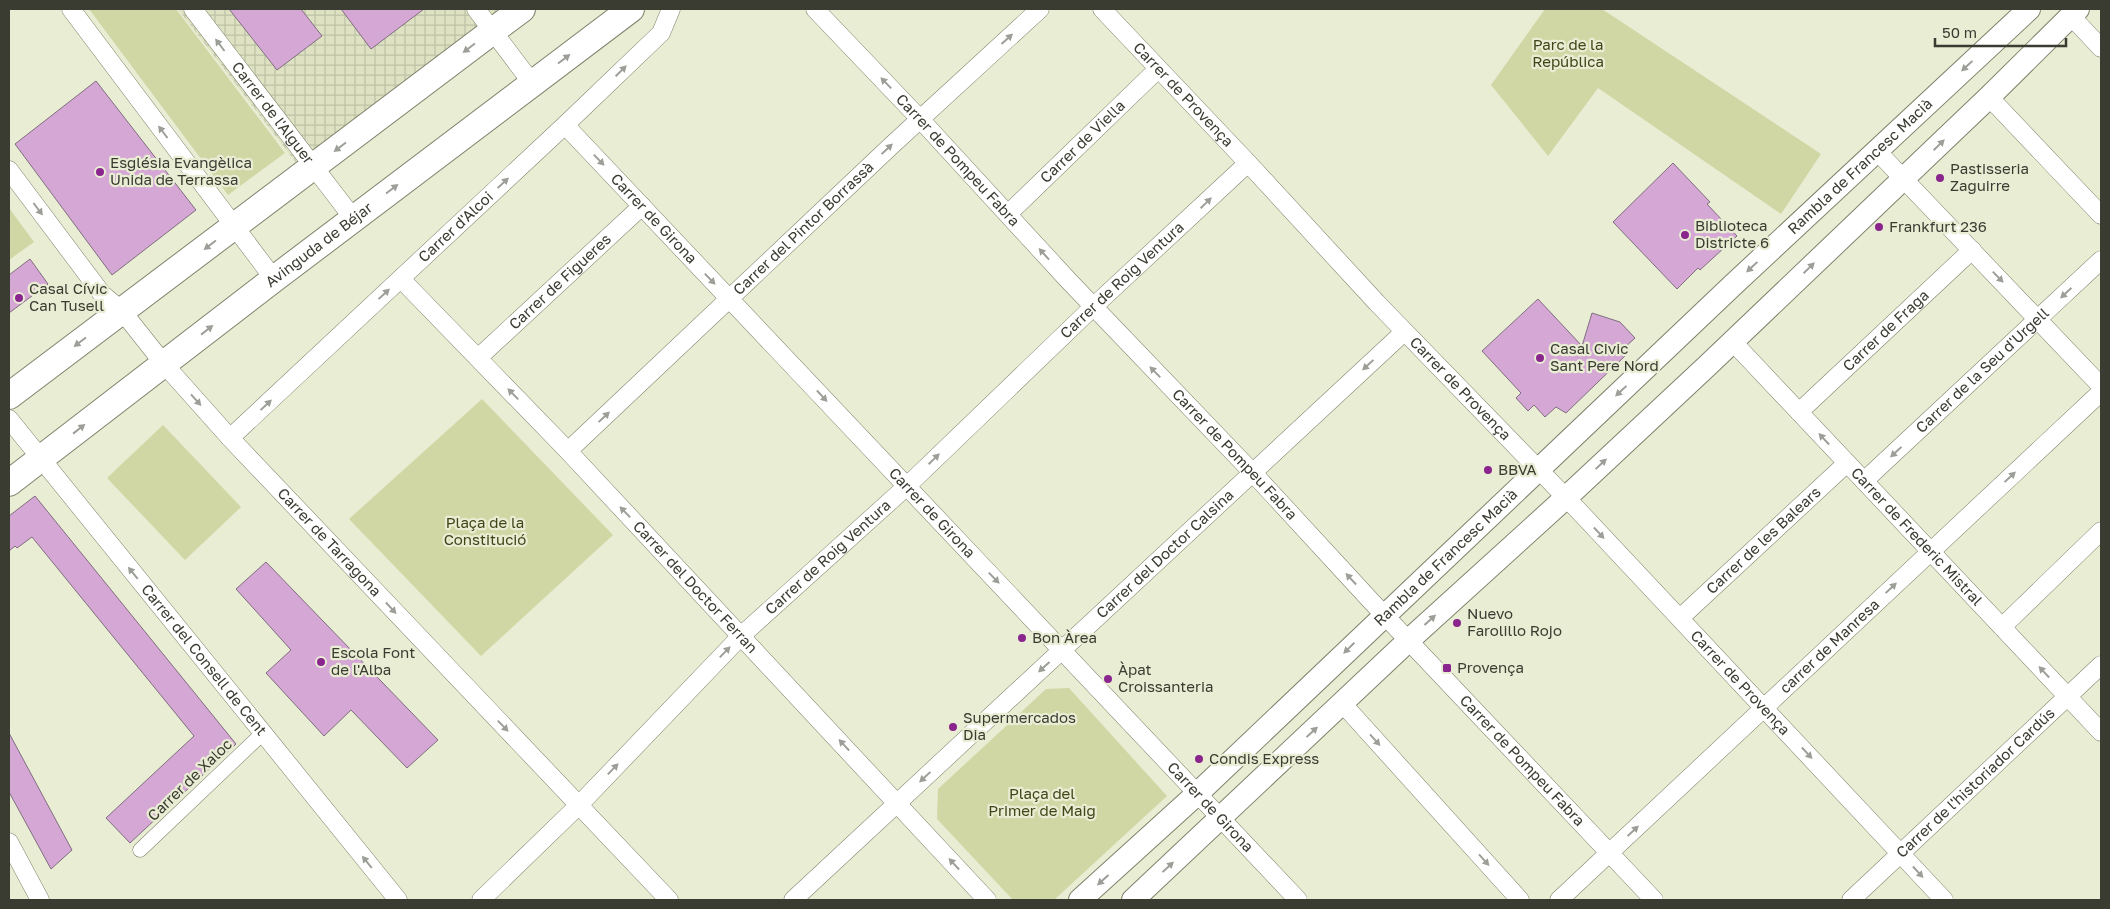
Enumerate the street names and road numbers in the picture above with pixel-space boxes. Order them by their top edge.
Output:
street label: Carrer de Provença [1130,38,1238,150]
street label: Carrer de l'Alguer [229,58,318,167]
street label: Carrer de Pompeu Fabra [893,90,1024,229]
street label: Rambla de Francesc Macià [1784,94,1936,237]
street label: Carrer de Viella [1036,96,1128,186]
street label: Carrer del Pintor Borrassà [729,157,877,298]
street label: Carrer de Girona [608,169,701,267]
street label: Carrer d'Alcoi [414,187,496,266]
street label: Avinguda de Béjar [261,198,376,290]
street label: Carrer de Roig Ventura [1056,217,1187,342]
street label: Carrer de Figueres [505,229,614,333]
street label: Carrer de Fraga [1838,285,1932,374]
street label: Carrer de la Seu d'Urgell [1912,303,2052,436]
street label: Carrer de Provença [1407,332,1515,443]
street label: Carrer de Pompeu Fabra [1169,385,1301,523]
street label: Carrer de Girona [886,463,980,561]
street label: Carrer de Frederic Mistral [1848,463,1987,609]
street label: Carrer de les Balears [1702,482,1824,597]
street label: Carrer de Tarragona [274,484,386,600]
street label: Carrer del Doctor Calsina [1092,485,1237,621]
street label: Rambla de Francesc Macià [1370,485,1521,629]
street label: Carrer de Roig Ventura [761,495,894,618]
street label: Carrer del Doctor Ferran [630,517,762,656]
street label: Carrer del Consell de Cent [138,580,271,739]
street label: carrer de Manresa [1776,595,1882,696]
street label: Carrer de Provença [1687,626,1794,738]
street label: Carrer de Pompeu Fabra [1457,691,1589,829]
street label: Carrer de l'historiador Cardús [1892,703,2058,861]
street label: Carrer de Xaloc [143,735,235,824]
street label: Carrer de Girona [1164,758,1258,855]

